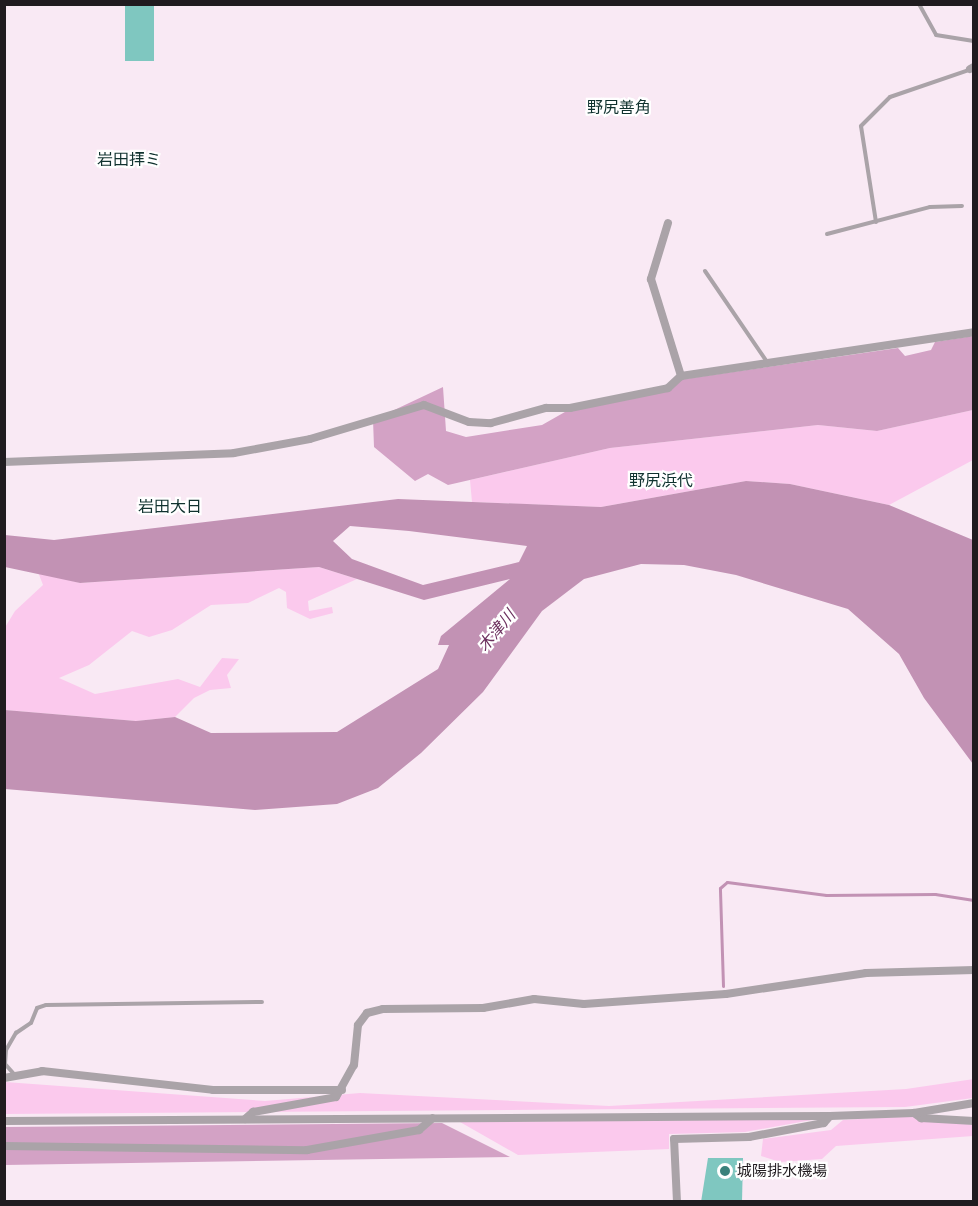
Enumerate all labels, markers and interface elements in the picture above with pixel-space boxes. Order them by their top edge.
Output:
district label: 野尻善角 [587,98,651,118]
district label: 岩田拝ミ [97,150,161,170]
district label: 野尻浜代 [629,471,693,491]
district label: 岩田大日 [138,497,202,517]
water label: 木津川 [474,606,520,656]
place label: 城陽排水機場 [737,1162,827,1180]
marker: 城陽排水機場 [718,1164,732,1178]

